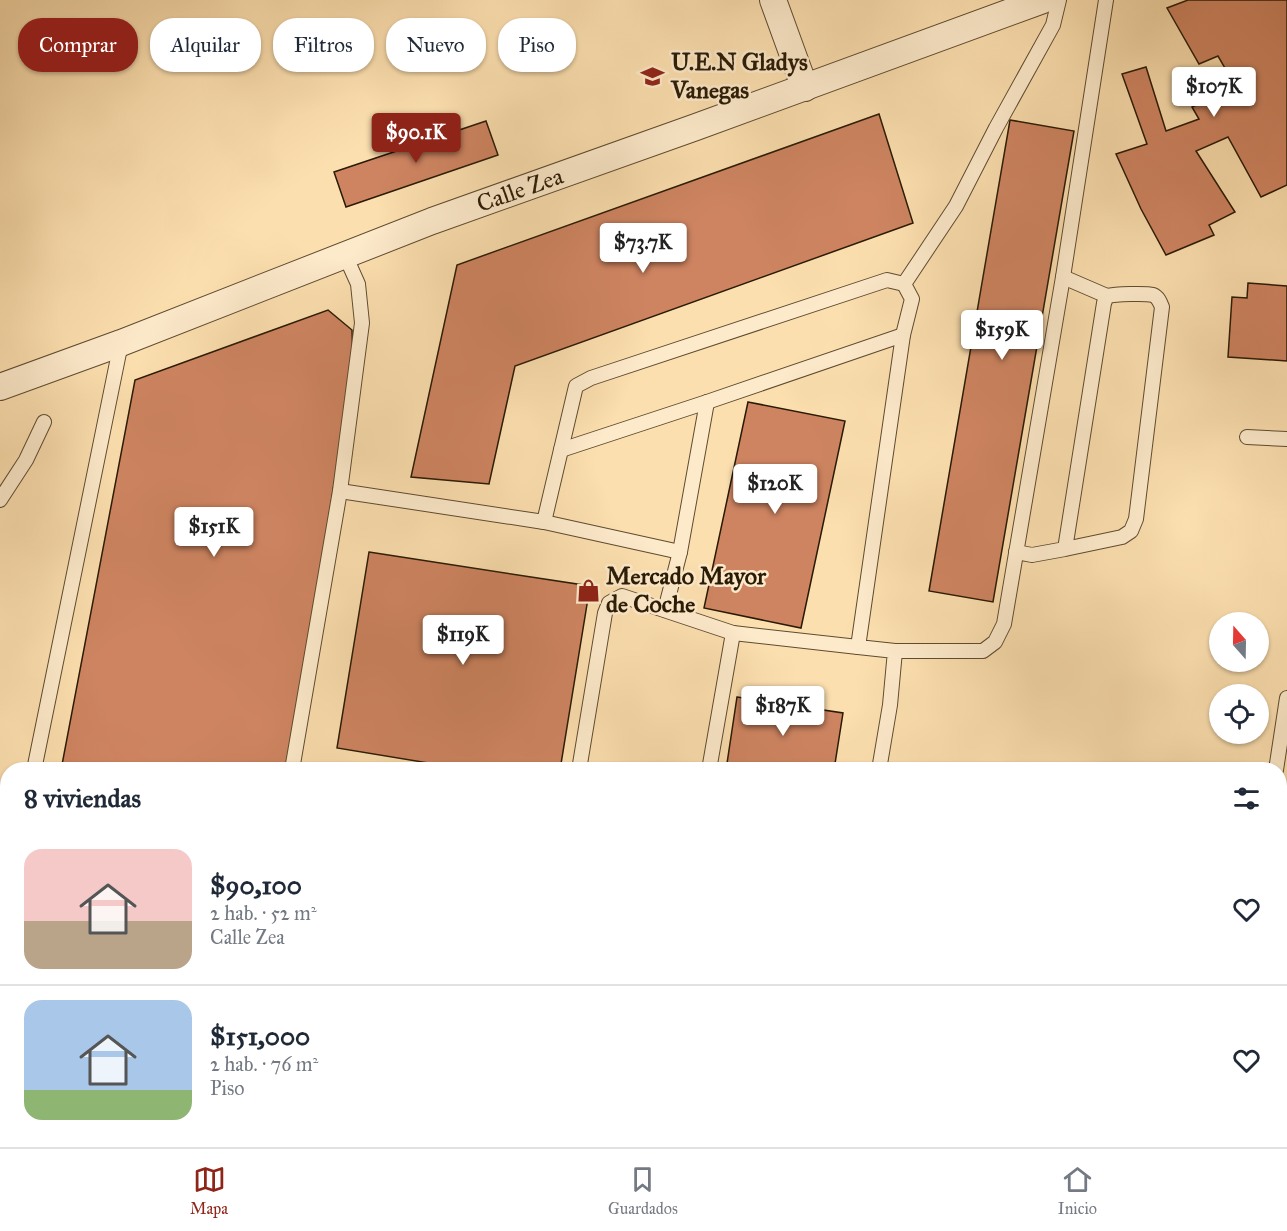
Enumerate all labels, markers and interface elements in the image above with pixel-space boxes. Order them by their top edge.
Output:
chip: Comprar [18,18,138,72]
chip: Alquilar [150,18,261,72]
chip: Filtros [273,18,374,72]
chip: Nuevo [386,18,486,72]
chip: Piso [498,18,576,72]
place label: U.E.N Gladys Vanegas [670,47,808,105]
school or university icon: U.E.N Gladys Vanegas [640,63,666,89]
pin: $107K [1172,67,1256,118]
text: $107K [1186,74,1242,98]
pin: $90.1K [367,113,465,164]
text: $90.1K [386,120,446,144]
street label: Calle Zea [472,160,568,219]
pin: $73.7K [594,223,692,274]
text: $73.7K [614,230,672,254]
pin: $159K [960,310,1044,361]
text: $159K [975,317,1029,341]
pin: $120K [733,464,817,515]
text: $120K [747,471,803,495]
pin: $151K [172,507,256,558]
text: $151K [188,514,240,538]
place label: Mercado Mayor de Coche [606,561,767,619]
shop icon: Mercado Mayor de Coche [575,577,601,603]
north arrow [1209,612,1269,672]
map controls [1209,612,1269,744]
pin: $119K [421,615,505,666]
text: $119K [437,622,489,646]
button: locate [1209,684,1269,744]
pin: $187K [741,686,825,737]
text: $187K [755,693,811,717]
text: 8 viviendas [24,782,141,814]
icon: filters [1230,782,1263,815]
text: $90,100 [210,869,302,901]
icon: home [72,873,144,945]
icon: heart [1230,893,1263,926]
text: 2 hab. · 52 m² [210,901,317,925]
text: Calle Zea [210,925,285,949]
text: $151,000 [210,1020,310,1052]
icon: home [72,1024,144,1096]
icon: heart [1230,1044,1263,1077]
text: 2 hab. · 76 m² [210,1052,318,1076]
text: Piso [210,1076,244,1100]
tab: Mapa [190,1163,228,1218]
tab: Guardados [608,1163,678,1218]
tab: Inicio [1058,1163,1097,1218]

